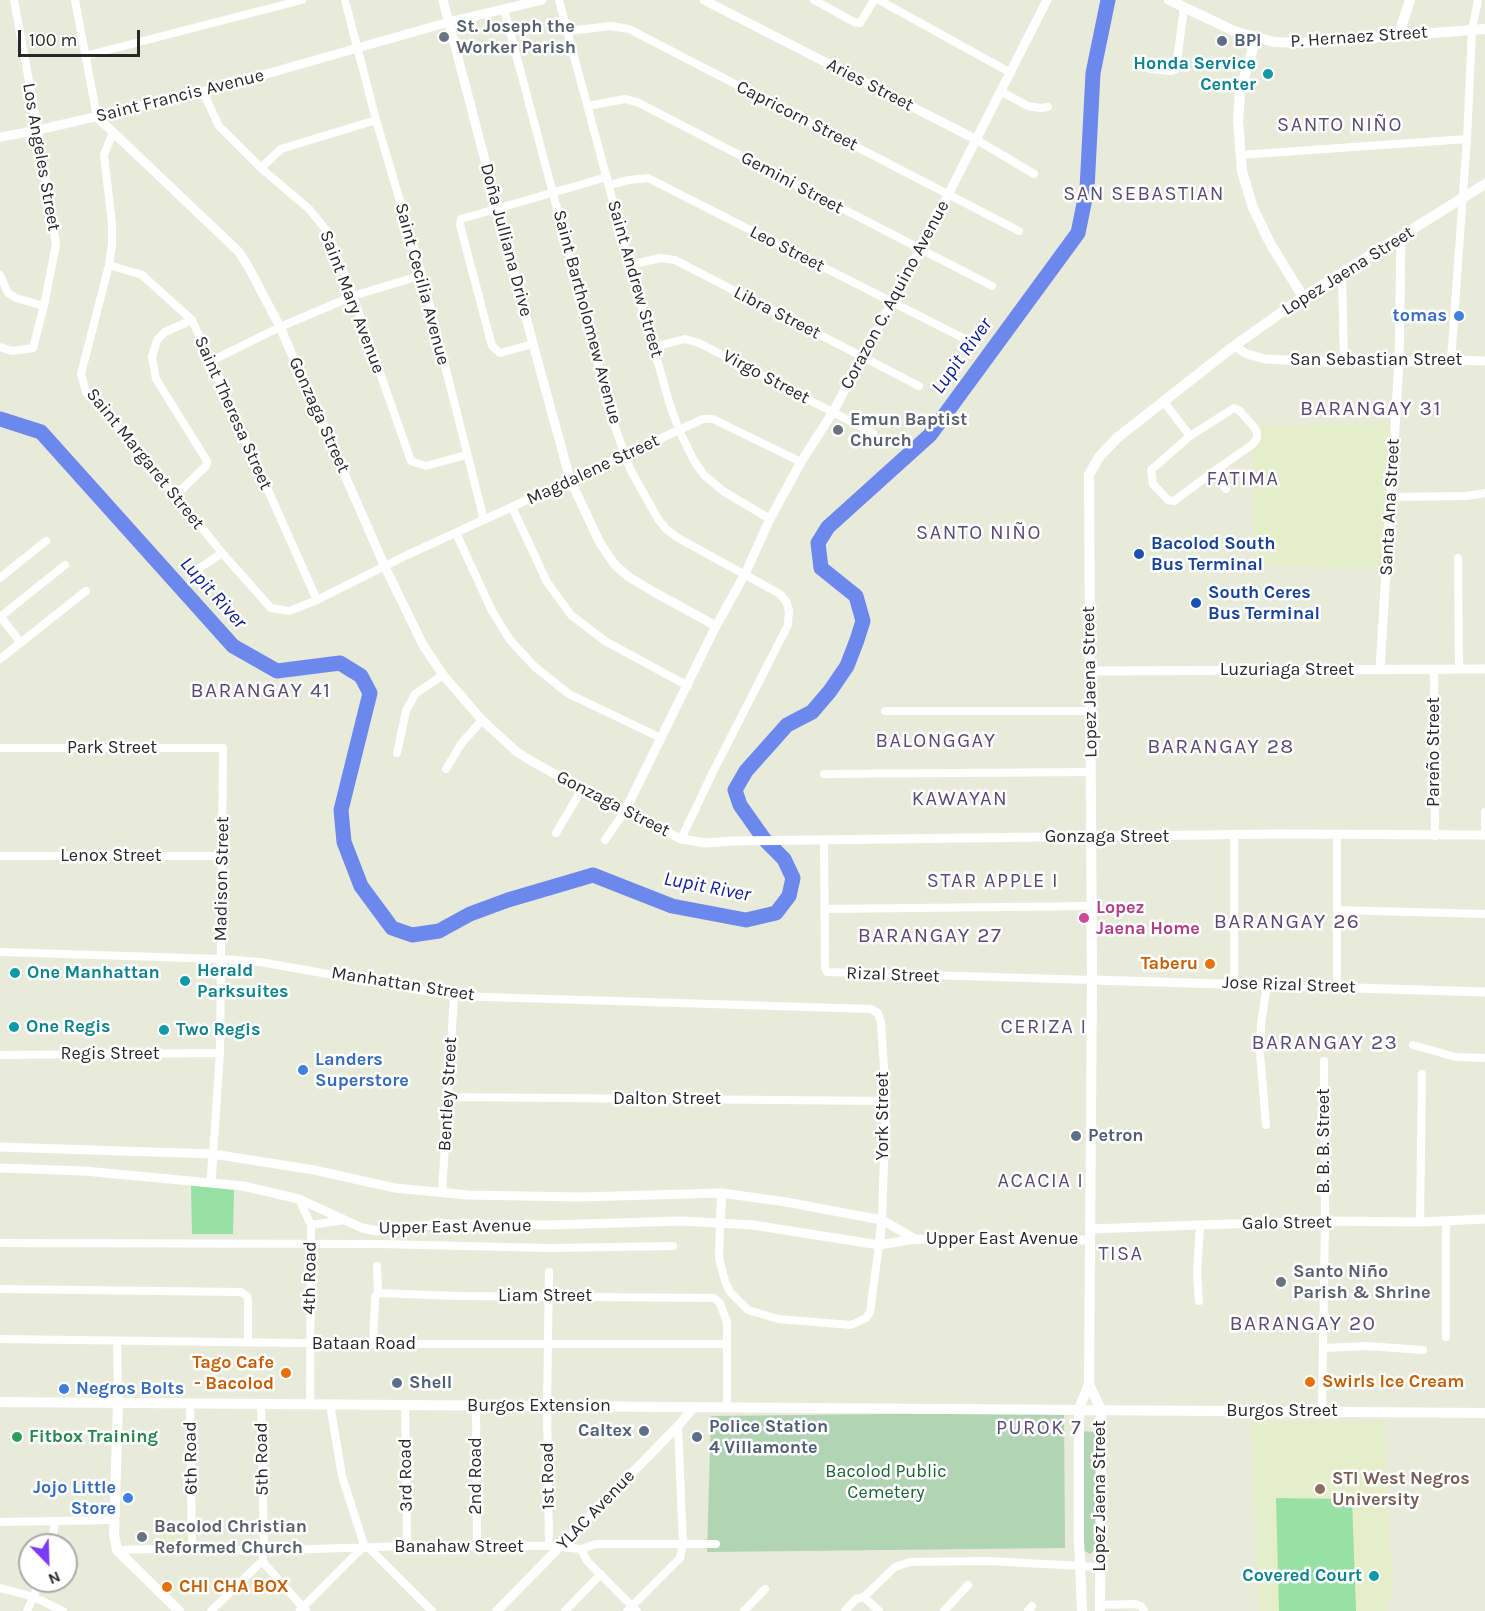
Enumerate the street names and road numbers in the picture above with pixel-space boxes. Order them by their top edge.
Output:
street label: P. Hernaez Street [1290,21,1428,53]
street label: Aries Street [823,54,917,116]
street label: Saint Francis Avenue [94,65,266,127]
street label: Capricorn Street [733,76,861,156]
street label: Los Angeles Street [17,81,65,233]
street label: Gemini Street [737,147,847,219]
street label: Doña Julliana Drive [475,161,537,319]
street label: Corazon C. Aquino Avenue [836,197,954,393]
street label: Saint Andrew Street [602,198,668,360]
street label: Saint Cecilia Avenue [390,201,454,367]
street label: Saint Bartholomew Avenue [548,208,626,426]
street label: Leo Street [746,221,828,277]
street label: Lopez Jaena Street [1278,222,1418,320]
street label: Saint Mary Avenue [315,227,389,377]
street label: Libra Street [730,282,824,344]
street label: Saint Theresa Street [189,333,277,493]
street label: Virgo Street [719,345,813,409]
street label: San Sebastian Street [1290,349,1462,371]
street label: Gonzaga Street [284,354,354,476]
street label: Saint Margaret Street [81,384,209,534]
street label: Magdalene Street [523,430,663,510]
street label: Santa Ana Street [1376,438,1404,576]
street label: Lopez Jaena Street [1078,606,1102,758]
street label: Luzuriaga Street [1220,659,1354,681]
street label: Pareño Street [1423,697,1445,807]
street label: Park Street [67,737,157,759]
street label: Gonzaga Street [553,766,673,842]
street label: Madison Street [210,816,234,942]
street label: Gonzaga Street [1045,826,1169,848]
street label: Lenox Street [60,845,162,867]
street label: Manhattan Street [330,962,476,1006]
street label: Rizal Street [846,963,940,987]
street label: Jose Rizal Street [1222,972,1356,998]
street label: Bentley Street [434,1036,462,1152]
street label: Regis Street [61,1043,159,1065]
street label: York Street [872,1072,894,1160]
street label: Dalton Street [613,1088,721,1110]
street label: B. B. B. Street [1313,1088,1335,1194]
street label: Galo Street [1242,1211,1332,1235]
street label: Upper East Avenue [379,1215,531,1239]
street label: Upper East Avenue [926,1228,1078,1250]
street label: 4th Road [299,1241,321,1315]
street label: Liam Street [498,1285,592,1307]
street label: Bataan Road [312,1333,416,1355]
street label: Burgos Extension [467,1395,611,1417]
street label: Burgos Street [1226,1400,1338,1422]
street label: Lopez Jaena Street [1089,1420,1111,1572]
street label: 6th Road [180,1421,202,1495]
street label: 5th Road [251,1422,273,1496]
street label: 2nd Road [465,1437,487,1515]
street label: 3rd Road [395,1438,417,1512]
street label: 1st Road [537,1442,559,1510]
street label: YLAC Avenue [552,1465,640,1555]
street label: Banahaw Street [394,1536,524,1558]

